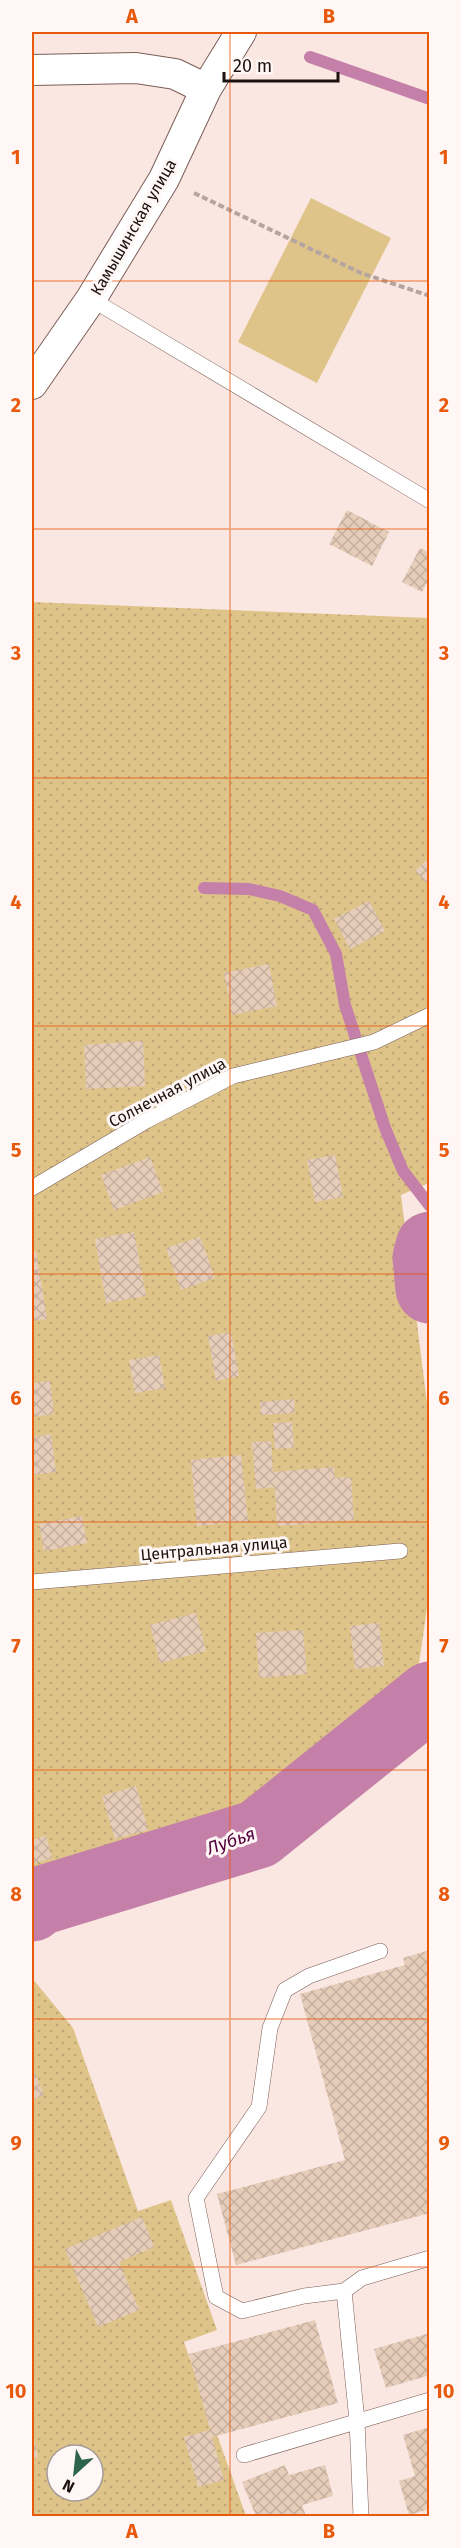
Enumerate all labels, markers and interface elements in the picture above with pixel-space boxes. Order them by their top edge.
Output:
text: A [125,4,139,28]
text: B [323,4,335,28]
scale bar [224,45,338,83]
text: 20 m [233,55,272,77]
text: 1 [11,145,21,169]
text: 1 [439,145,449,169]
street label: Камышинская улица [87,156,180,299]
text: 2 [11,393,21,417]
text: 2 [439,393,449,417]
text: 3 [10,641,21,665]
text: 3 [438,641,449,665]
text: 4 [10,890,22,914]
text: 4 [438,890,450,914]
street label: Солнечная улица [105,1054,229,1131]
text: 5 [11,1138,22,1162]
text: 5 [439,1138,450,1162]
text: 6 [10,1386,22,1410]
text: 6 [438,1386,450,1410]
street label: Центральная улица [140,1533,288,1564]
text: 7 [11,1634,21,1658]
text: 7 [439,1634,449,1658]
water label: Лубья [203,1822,258,1860]
text: 8 [10,1882,22,1906]
text: 8 [438,1882,450,1906]
text: 9 [10,2131,22,2155]
text: 9 [438,2131,450,2155]
text: 10 [6,2379,26,2403]
text: 10 [434,2379,454,2403]
north arrow [45,2443,105,2503]
text: N [59,2475,77,2497]
text: A [125,2519,139,2543]
text: B [323,2519,335,2543]

